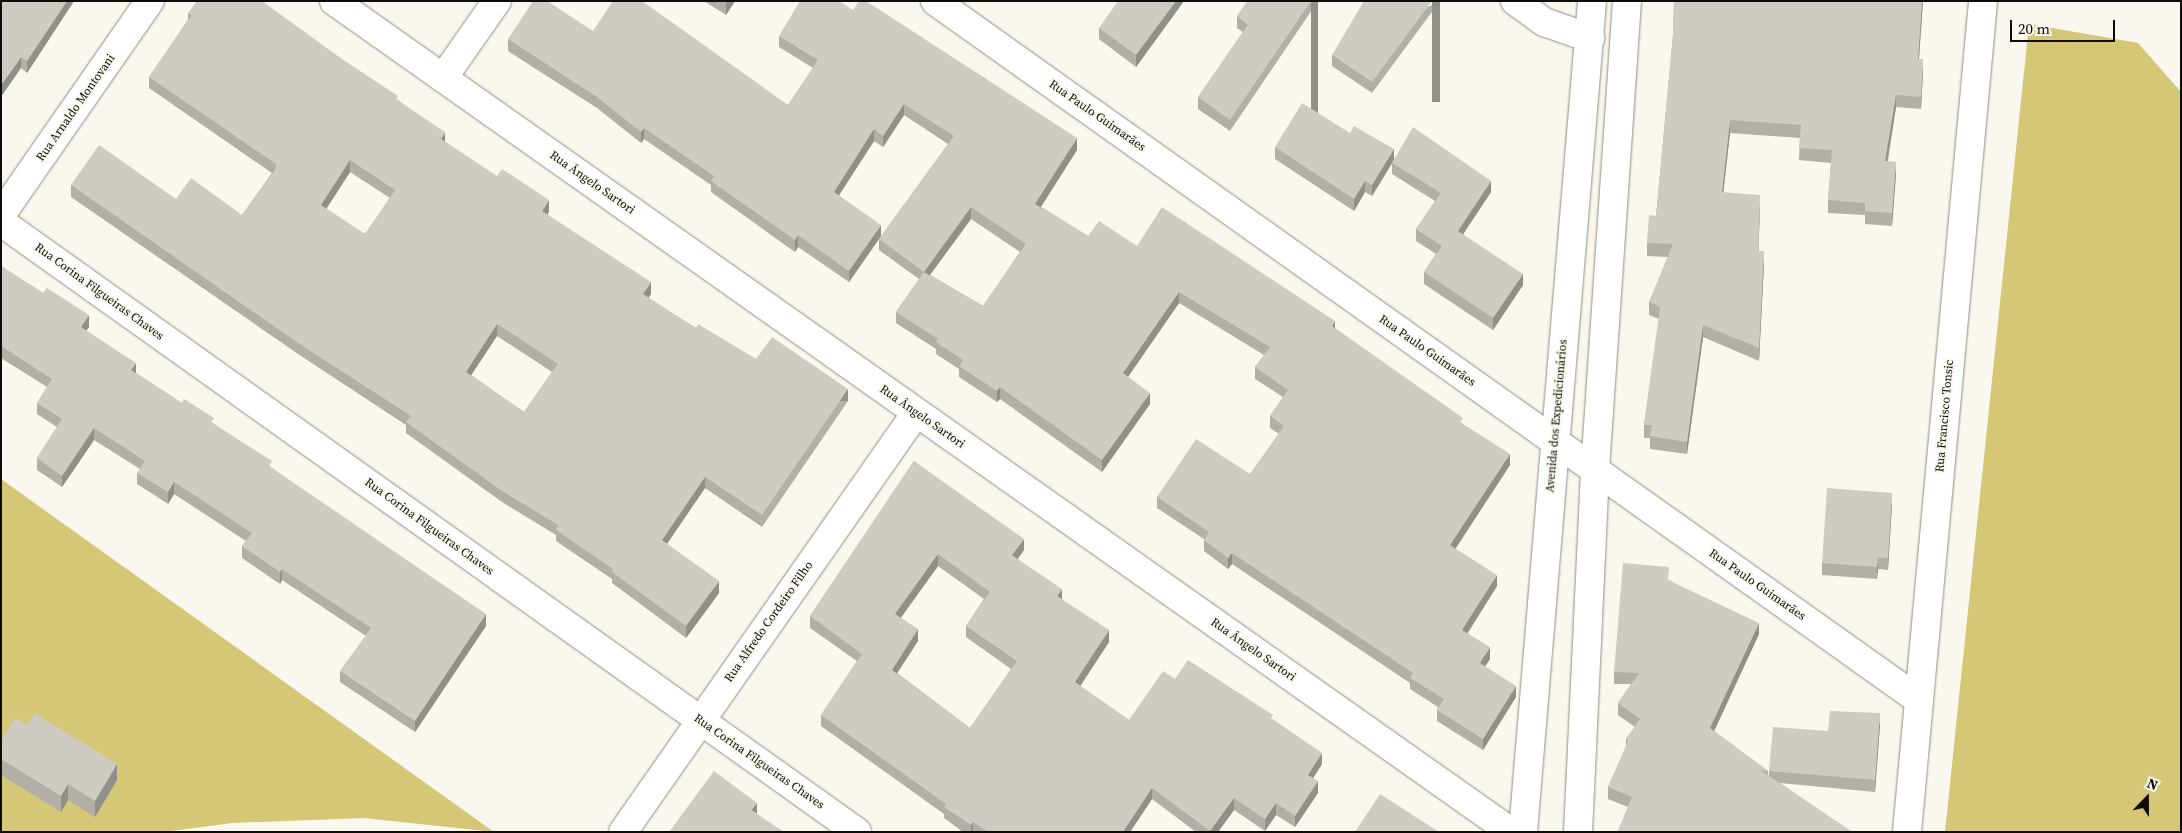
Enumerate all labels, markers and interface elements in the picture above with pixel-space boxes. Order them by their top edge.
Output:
scale bar [2012,10,2117,42]
text: 20 m [2018,18,2050,39]
street label: Rua Arnaldo Montovani [34,52,118,164]
street label: Rua Paulo Guimarães [1046,77,1148,155]
street label: Rua Ângelo Sartori [547,148,637,218]
street label: Rua Corina Filgueiras Chaves [32,240,166,344]
street label: Rua Paulo Guimarães [1376,312,1478,390]
street label: Avenida dos Expedicionários [1543,339,1571,493]
street label: Rua Francisco Tonsic [1933,359,1957,473]
street label: Rua Ângelo Sartori [877,382,967,452]
street label: Rua Corina Filgueiras Chaves [362,475,496,579]
street label: Rua Paulo Guimarães [1706,546,1808,624]
street label: Rua Alfredo Cordeiro Filho [722,559,816,685]
street label: Rua Ângelo Sartori [1208,615,1298,685]
street label: Rua Corina Filgueiras Chaves [691,711,827,813]
north arrow [2122,773,2172,823]
text: N [2144,773,2161,795]

